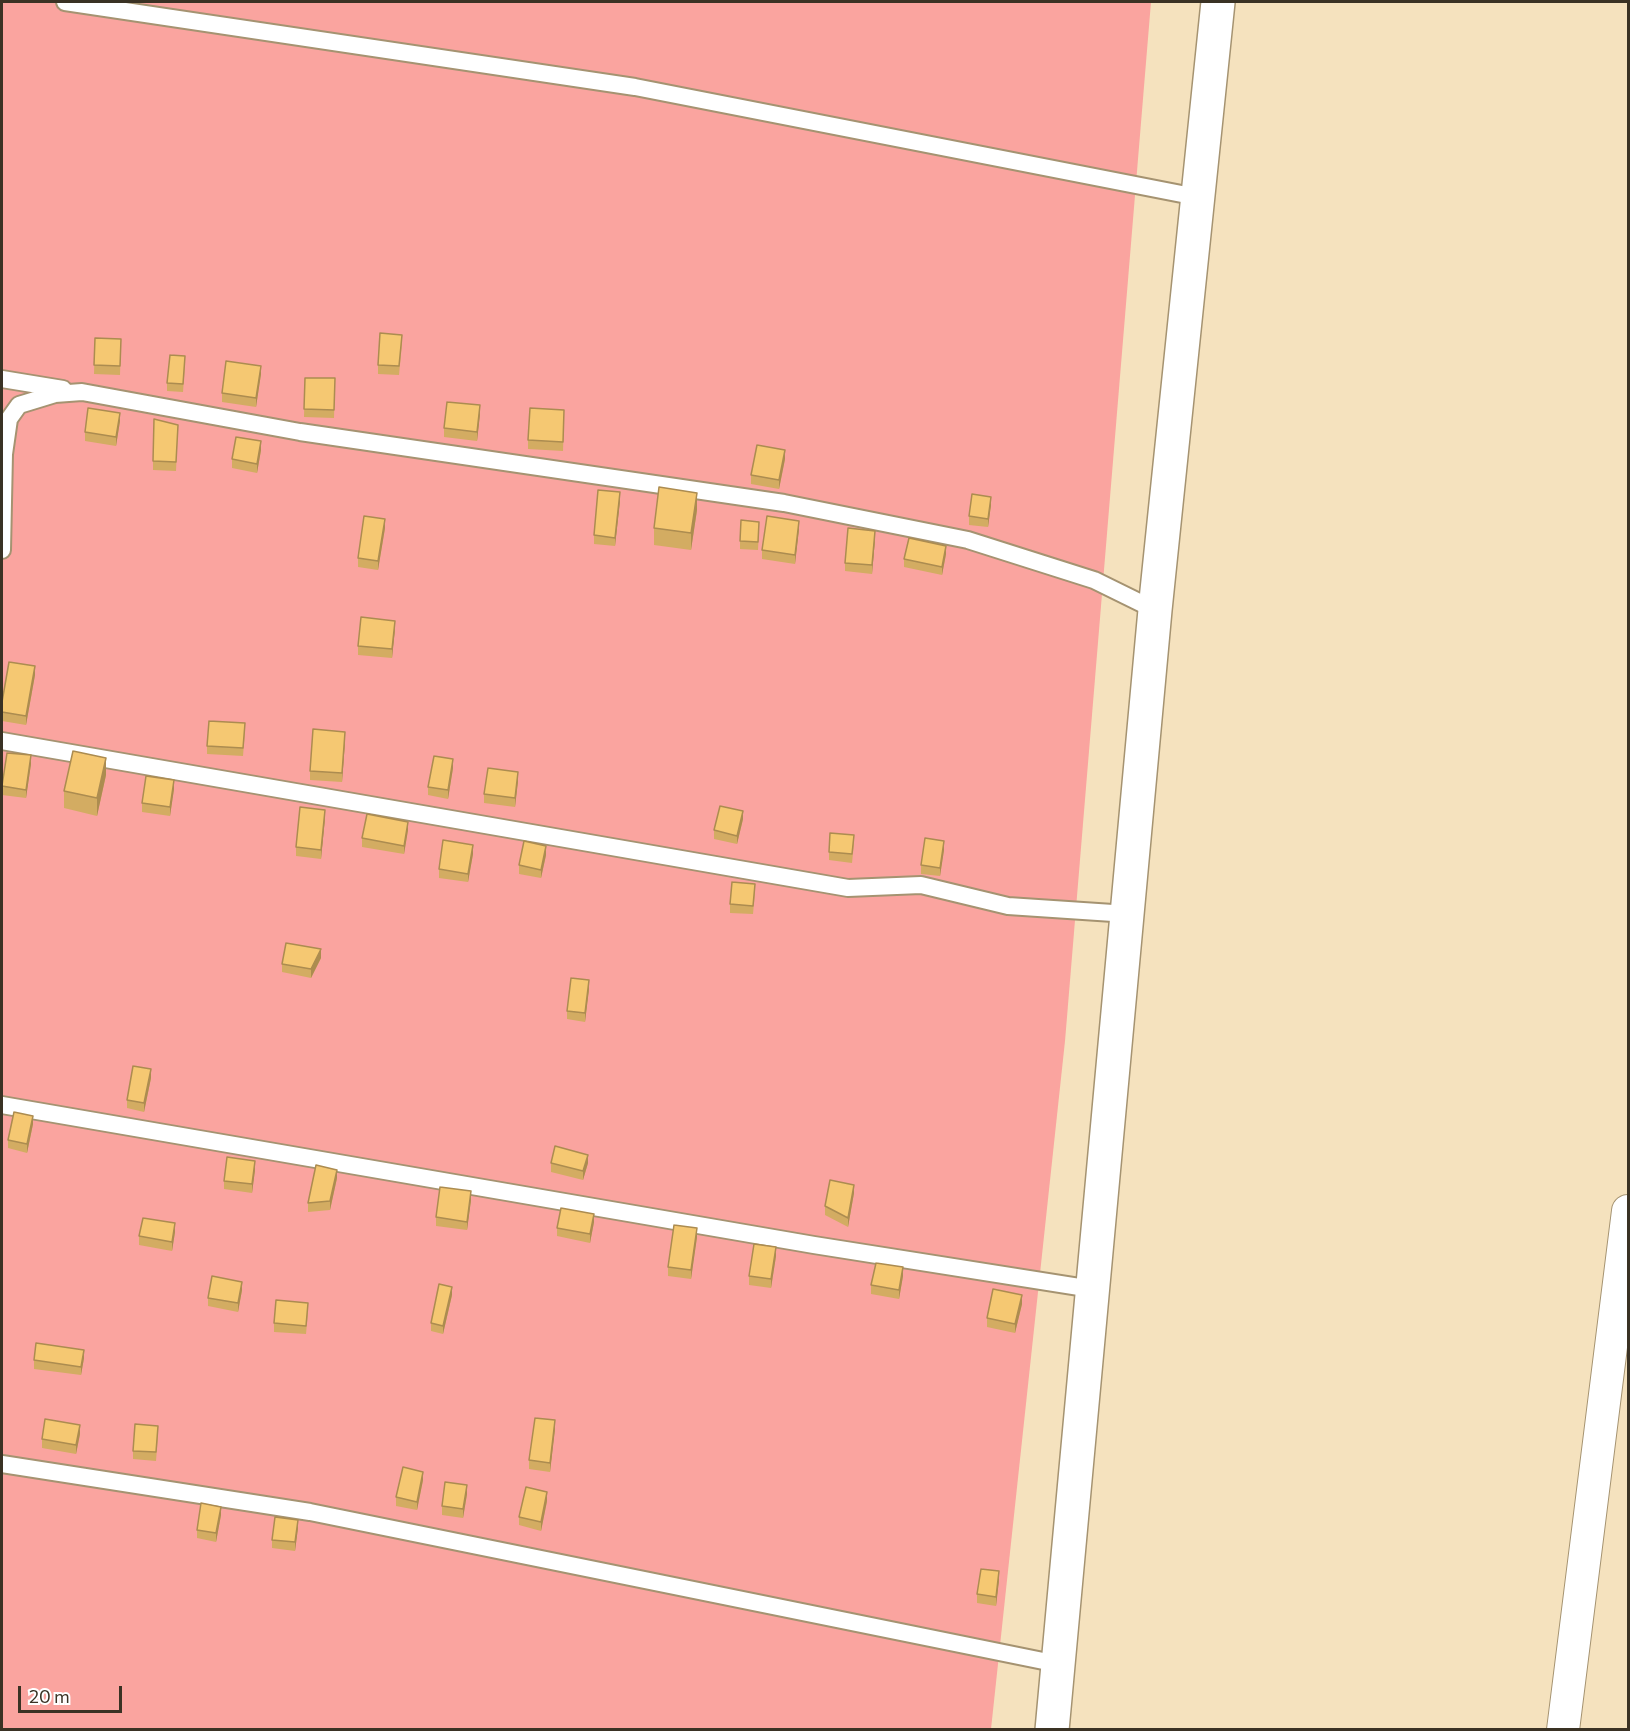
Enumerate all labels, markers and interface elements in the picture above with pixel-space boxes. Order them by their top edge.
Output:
scale bar [21,1674,124,1712]
text: 20 m [29,1685,70,1707]

